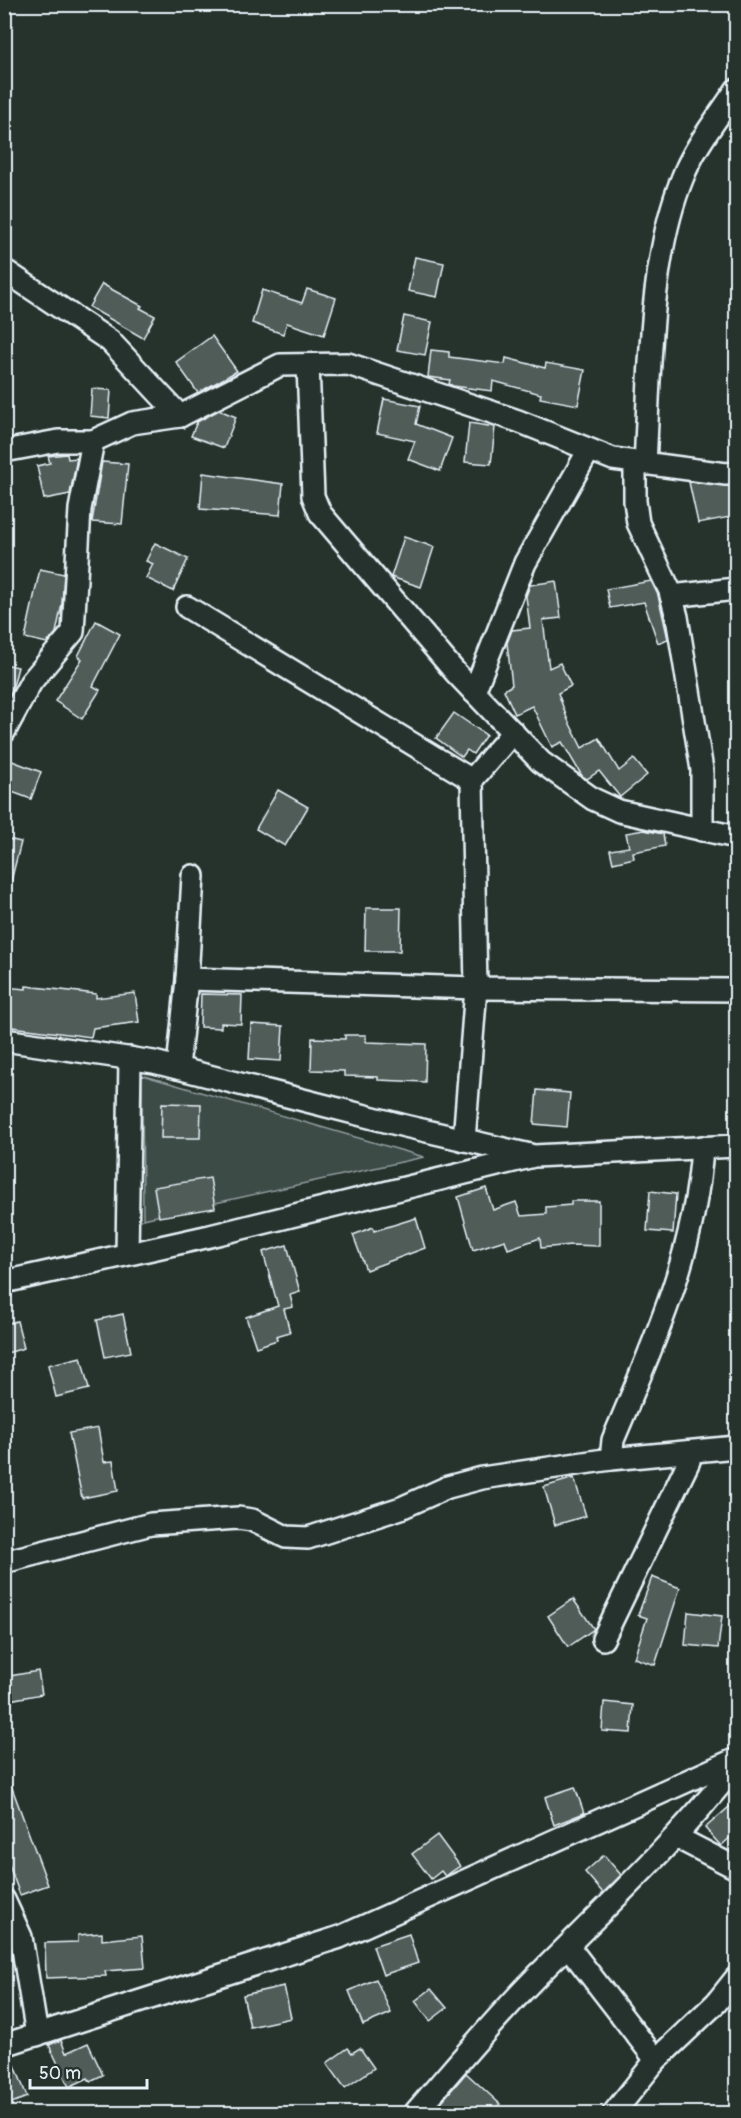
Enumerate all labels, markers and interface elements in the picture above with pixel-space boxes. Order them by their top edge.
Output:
scale bar [30,2052,147,2090]
text: 50 m [39,2062,81,2085]

